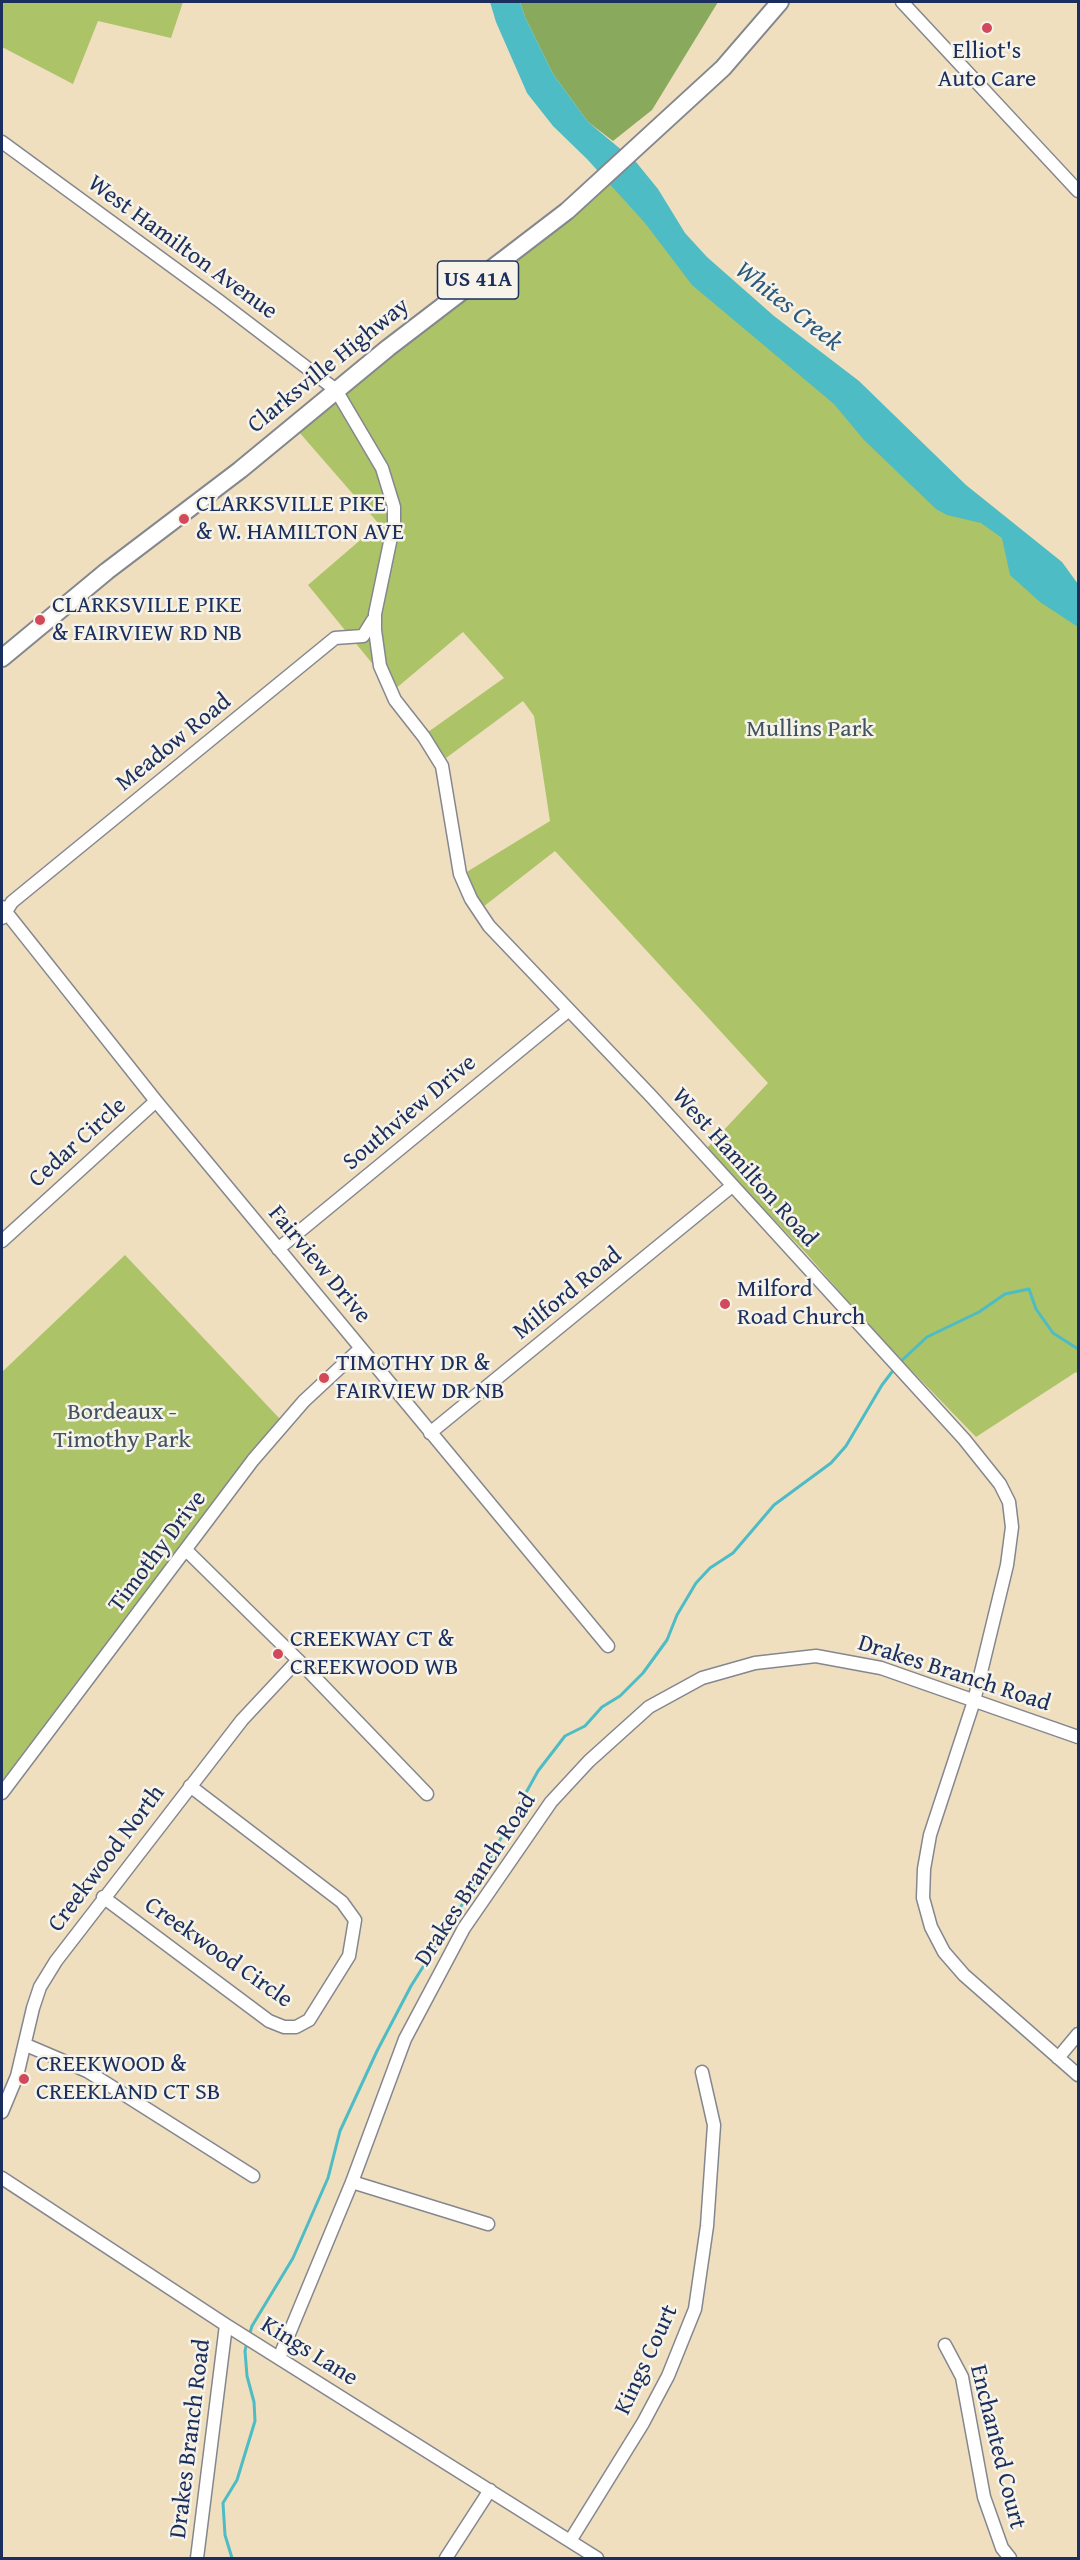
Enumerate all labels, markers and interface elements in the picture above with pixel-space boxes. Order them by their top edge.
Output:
marker: Elliot's Auto Care [980,21,994,35]
place label: Elliot's Auto Care [938,38,1036,94]
street label: West Hamilton Avenue [81,169,283,327]
water label: Whites Creek [728,255,848,359]
road number: US 41A [438,261,518,299]
street label: Clarksville Highway [242,292,416,440]
place label: CLARKSVILLE PIKE & W. HAMILTON AVE [196,491,404,547]
marker: CLARKSVILLE PIKE & W. HAMILTON AVE [177,512,191,526]
place label: CLARKSVILLE PIKE & FAIRVIEW RD NB [52,592,242,648]
marker: CLARKSVILLE PIKE & FAIRVIEW RD NB [33,613,47,627]
street label: Meadow Road [111,688,237,798]
park label: Mullins Park [746,716,874,744]
street label: Southview Drive [338,1049,482,1177]
street label: West Hamilton Road [665,1083,823,1253]
street label: Cedar Circle [23,1092,133,1194]
street label: Fairview Drive [261,1200,377,1330]
street label: Milford Road [508,1242,628,1346]
place label: Milford Road Church [737,1276,865,1332]
marker: Milford Road Church [718,1297,732,1311]
place label: TIMOTHY DR & FAIRVIEW DR NB [336,1350,505,1406]
marker: TIMOTHY DR & FAIRVIEW DR NB [317,1371,331,1385]
park label: Bordeaux - Timothy Park [53,1399,191,1455]
street label: Timothy Drive [103,1485,213,1619]
place label: CREEKWAY CT & CREEKWOOD WB [290,1626,458,1682]
street label: Drakes Branch Road [854,1629,1054,1719]
marker: CREEKWAY CT & CREEKWOOD WB [271,1647,285,1661]
street label: Creekwood North [42,1780,172,1938]
street label: Drakes Branch Road [409,1788,543,1972]
street label: Creekwood Circle [138,1891,298,2015]
place label: CREEKWOOD & CREEKLAND CT SB [36,2051,220,2107]
marker: CREEKWOOD & CREEKLAND CT SB [17,2072,31,2086]
street label: Kings Court [609,2301,685,2419]
street label: Kings Lane [255,2311,363,2393]
street label: Drakes Branch Road [164,2338,218,2540]
street label: Enchanted Court [963,2362,1031,2532]

